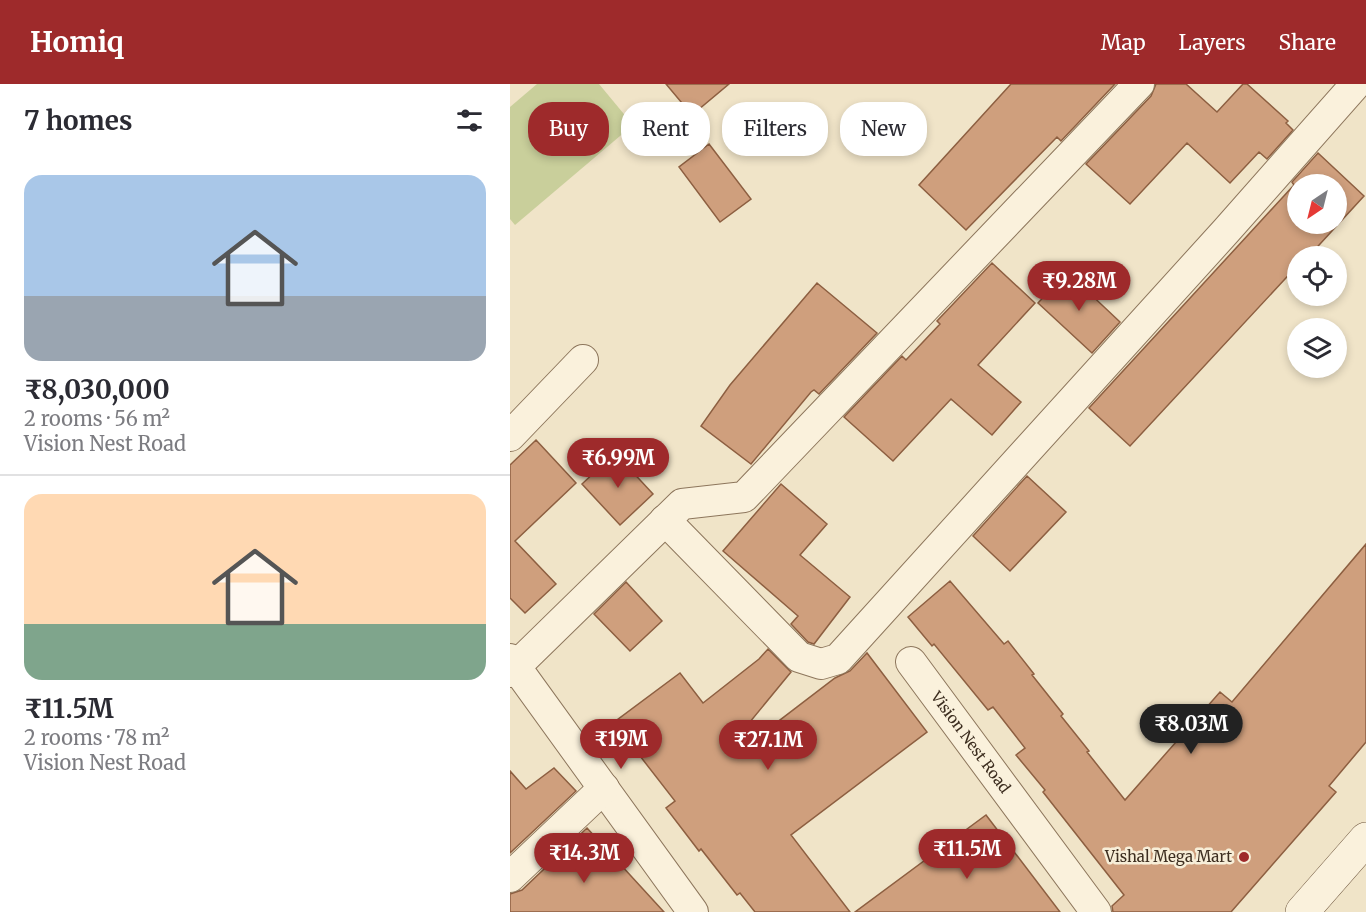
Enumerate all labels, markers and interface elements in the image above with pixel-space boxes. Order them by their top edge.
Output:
text: Homiq [30,24,124,60]
text: Map [1101,29,1146,56]
text: Layers [1179,29,1246,56]
text: Share [1279,29,1336,56]
chip: Buy [528,102,609,156]
chip: Rent [621,102,710,156]
chip: Filters [722,102,828,156]
chip: New [840,102,927,156]
text: 7 homes [24,104,132,137]
icon: filters [453,104,486,137]
north arrow [1287,174,1347,234]
map controls [1287,174,1347,378]
icon: home [201,214,309,322]
button: locate [1287,246,1347,306]
pin: ₹9.28M [1030,261,1128,312]
text: ₹9.28M [1041,268,1117,293]
button: layers [1287,318,1347,378]
text: ₹8,030,000 [24,373,170,406]
text: 2 rooms · 56 m² [24,406,170,431]
text: Vision Nest Road [24,431,186,456]
pin: ₹6.99M [569,438,667,489]
text: ₹6.99M [581,445,655,470]
icon: home [201,533,309,641]
street label: Vision Nest Road [926,687,1015,797]
text: ₹11.5M [24,692,114,725]
pin: ₹8.03M [1142,704,1240,755]
text: ₹8.03M [1154,711,1228,736]
pin: ₹19M [585,719,657,770]
pin: ₹27.1M [719,720,817,771]
text: 2 rooms · 78 m² [24,725,169,750]
text: ₹19M [594,726,648,751]
text: ₹27.1M [733,727,803,752]
text: Vision Nest Road [24,750,186,775]
pin: ₹11.5M [918,829,1016,880]
pin: ₹14.3M [535,833,633,884]
text: ₹11.5M [933,836,1001,861]
text: ₹14.3M [548,840,620,865]
place label: Vishal Mega Mart [1104,847,1232,866]
marker: Vishal Mega Mart [1237,850,1251,864]

